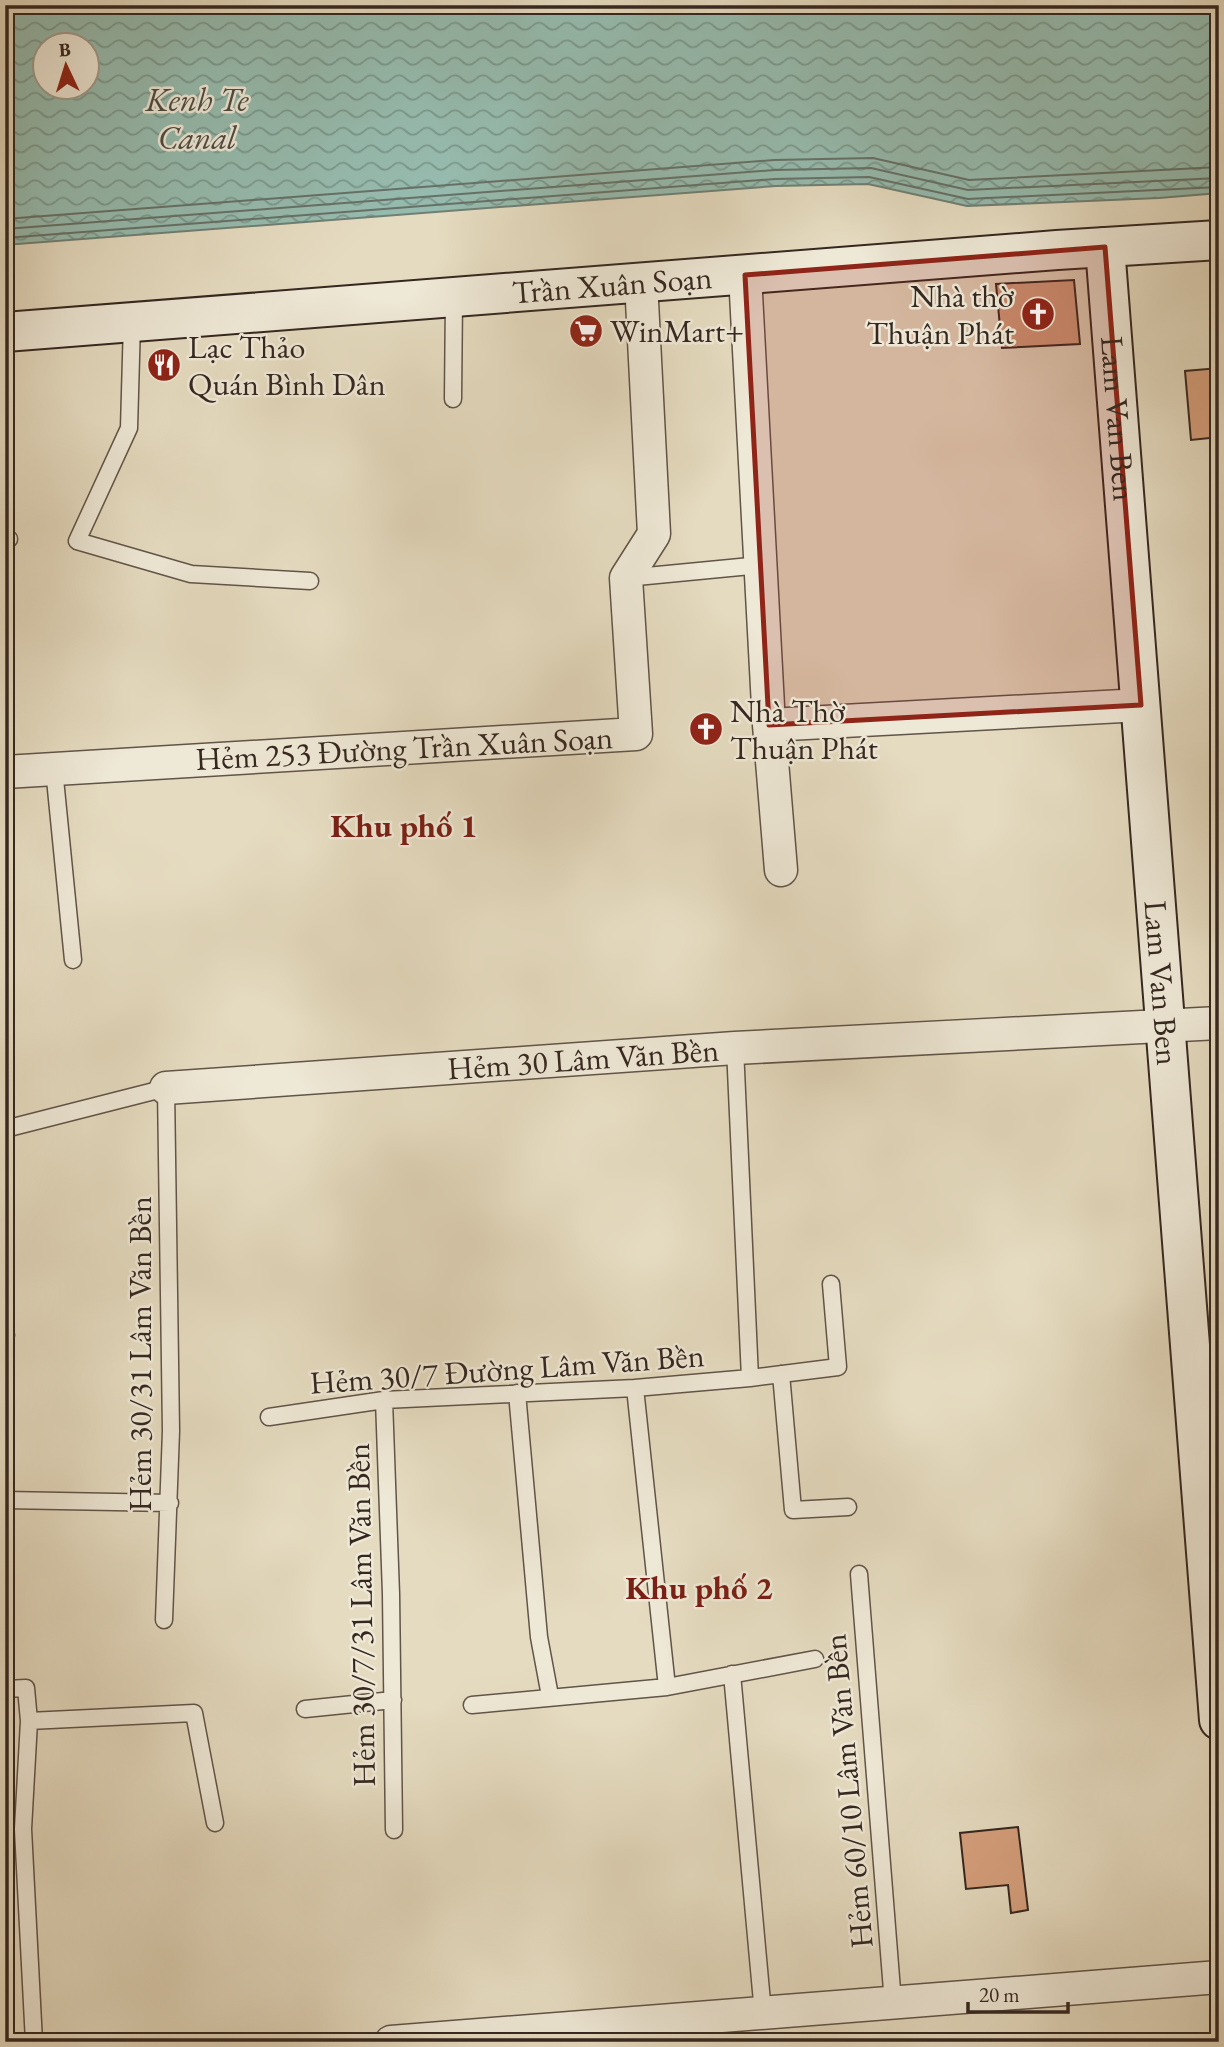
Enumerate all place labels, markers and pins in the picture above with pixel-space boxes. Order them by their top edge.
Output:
place label: Nhà thờ Thuận Phát [866,275,1015,354]
church icon: Nhà thờ Thuận Phát [1019,295,1057,333]
place label: WinMart+ [610,310,744,352]
supermarket icon: WinMart+ [567,312,605,350]
place label: Lạc Thảo Quán Bình Dân [188,326,386,405]
restaurant icon: Lạc Thảo Quán Bình Dân [145,346,183,384]
place label: Nhà Thờ Thuận Phát [730,690,878,769]
church icon: Nhà Thờ Thuận Phát [687,710,725,748]

